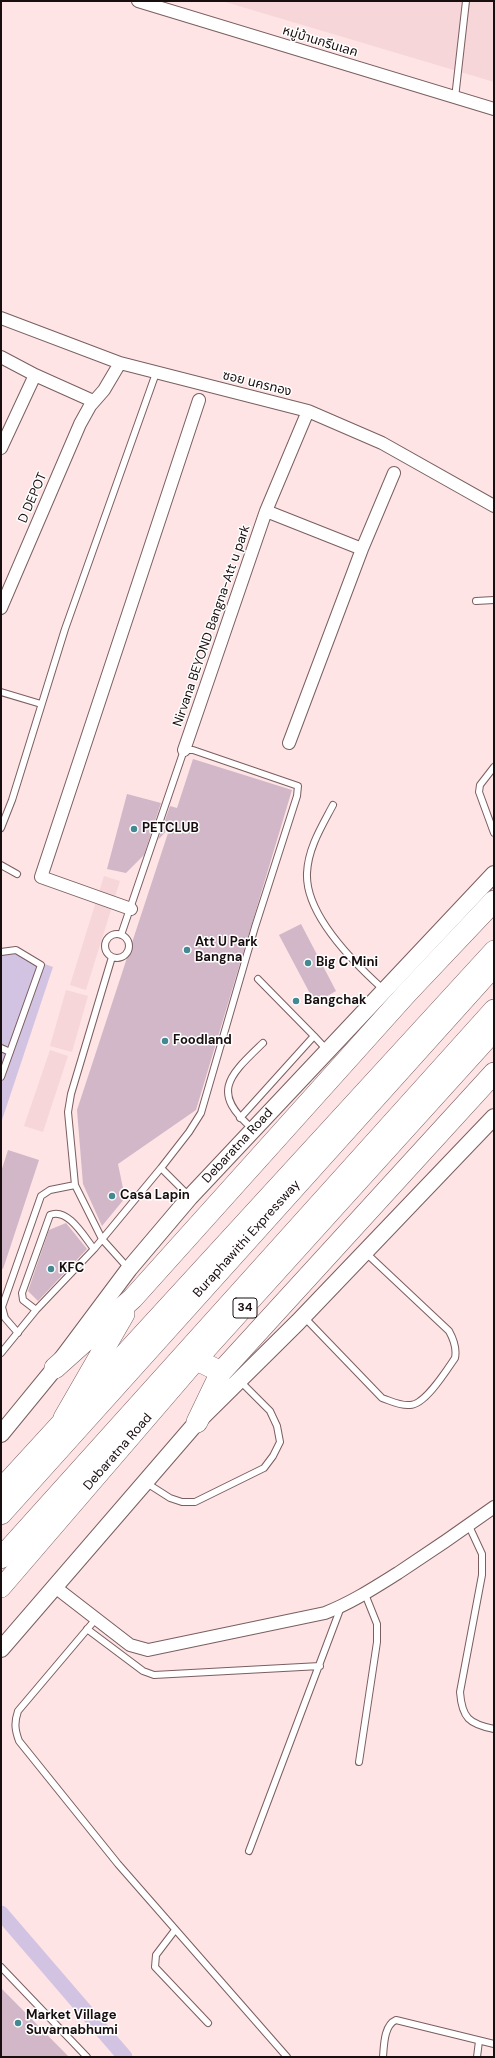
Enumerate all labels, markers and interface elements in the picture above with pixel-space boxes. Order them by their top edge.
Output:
street label: หมู่บ้านกรีนเลค [280,23,360,61]
street label: ซอย นครทอง [221,368,293,400]
street label: D DEPOT [15,471,51,525]
street label: Nirvana BEYOND Bangna-Att u park [170,523,254,729]
place label: PETCLUB [142,821,199,837]
marker: PETCLUB [129,824,139,834]
place label: Att U Park Bangna [195,935,258,966]
marker: Att U Park Bangna [182,945,192,955]
place label: Big C Mini [316,955,378,971]
marker: Big C Mini [303,958,313,968]
place label: Bangchak [304,993,366,1009]
marker: Bangchak [291,996,301,1006]
place label: Foodland [173,1033,232,1049]
marker: Foodland [160,1036,170,1046]
street label: Debaratna Road [199,1105,277,1187]
street label: Buraphawithi Expressway [190,1177,304,1301]
place label: Casa Lapin [120,1188,190,1204]
marker: Casa Lapin [107,1191,117,1201]
place label: KFC [59,1261,84,1277]
marker: KFC [46,1264,56,1274]
road number: 34 [233,1298,257,1318]
street label: Debaratna Road [80,1410,156,1494]
place label: Market Village Suvarnabhumi [26,2008,118,2039]
marker: Market Village Suvarnabhumi [13,2018,23,2028]

